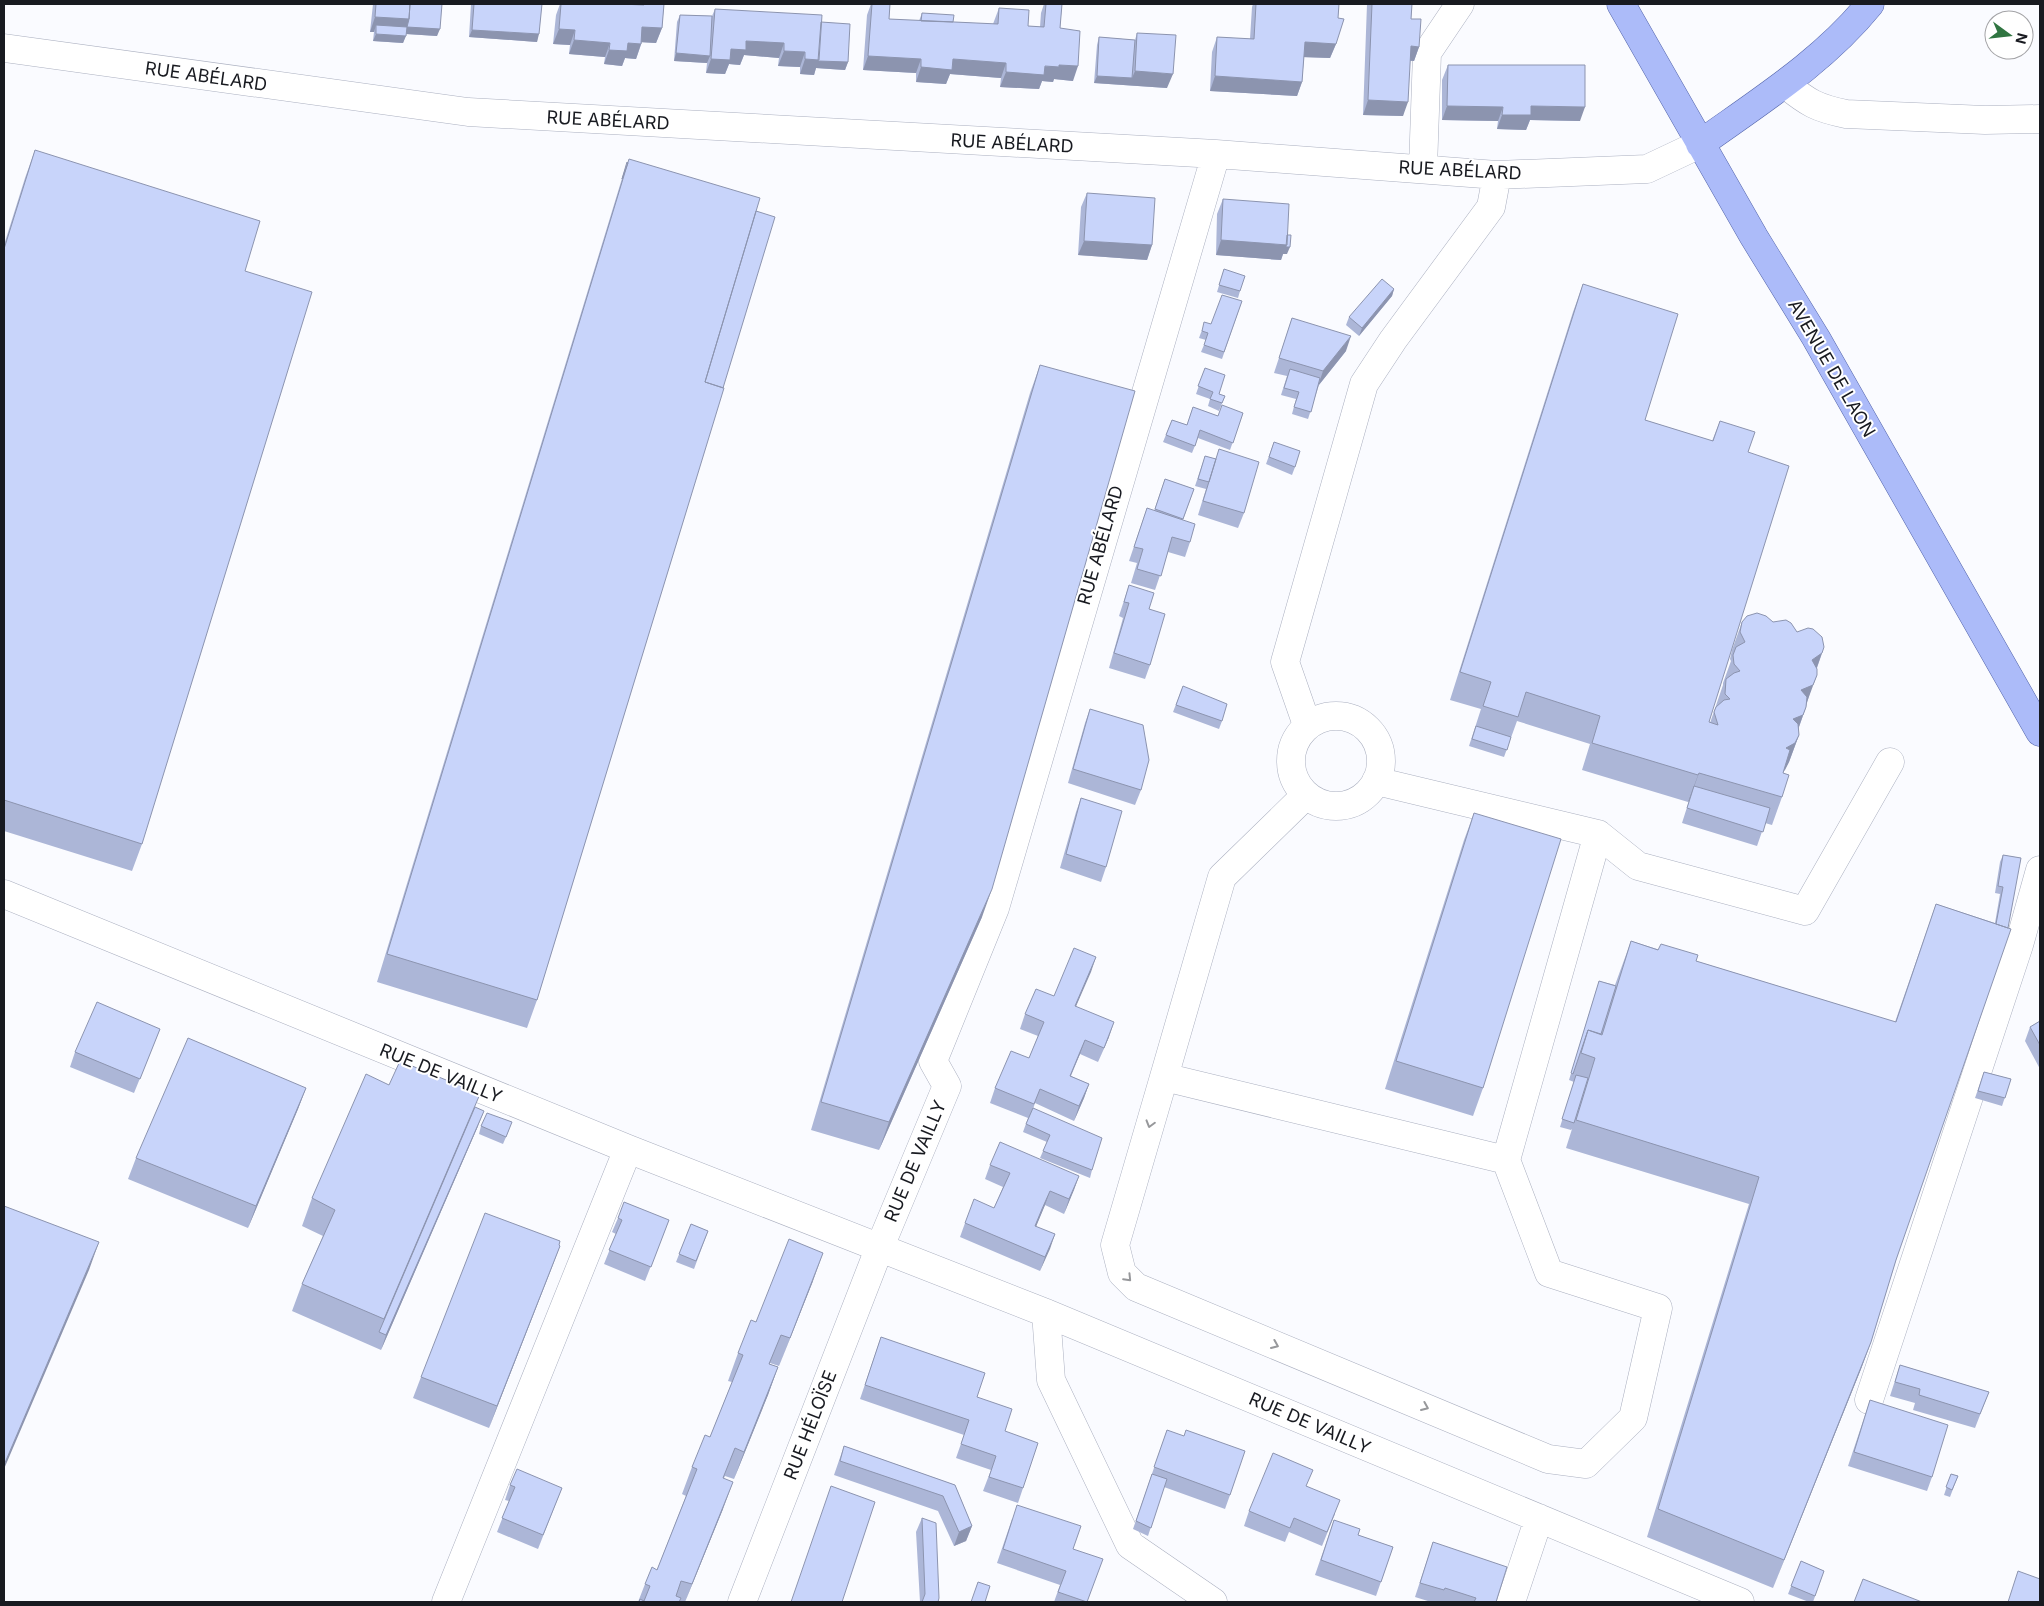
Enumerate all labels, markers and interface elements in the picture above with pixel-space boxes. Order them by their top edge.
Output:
north arrow [1984,10,2034,60]
text: N [2012,31,2032,46]
street label: RUE ABÉLARD [144,56,269,95]
street label: RUE ABÉLARD [546,105,670,134]
street label: RUE ABÉLARD [950,128,1074,157]
street label: RUE ABÉLARD [1398,155,1522,184]
street label: AVENUE DE LAON [1784,295,1880,441]
street label: RUE ABÉLARD [1072,483,1127,607]
street label: RUE DE VAILLY [377,1039,505,1107]
street label: RUE DE VAILLY [880,1097,950,1225]
one-way arrow [1146,1119,1156,1128]
one-way arrow [1122,1272,1131,1281]
one-way arrow [1270,1338,1279,1349]
street label: RUE HÉLOÏSE [779,1367,841,1483]
street label: RUE DE VAILLY [1246,1388,1374,1458]
one-way arrow [1420,1401,1429,1412]

